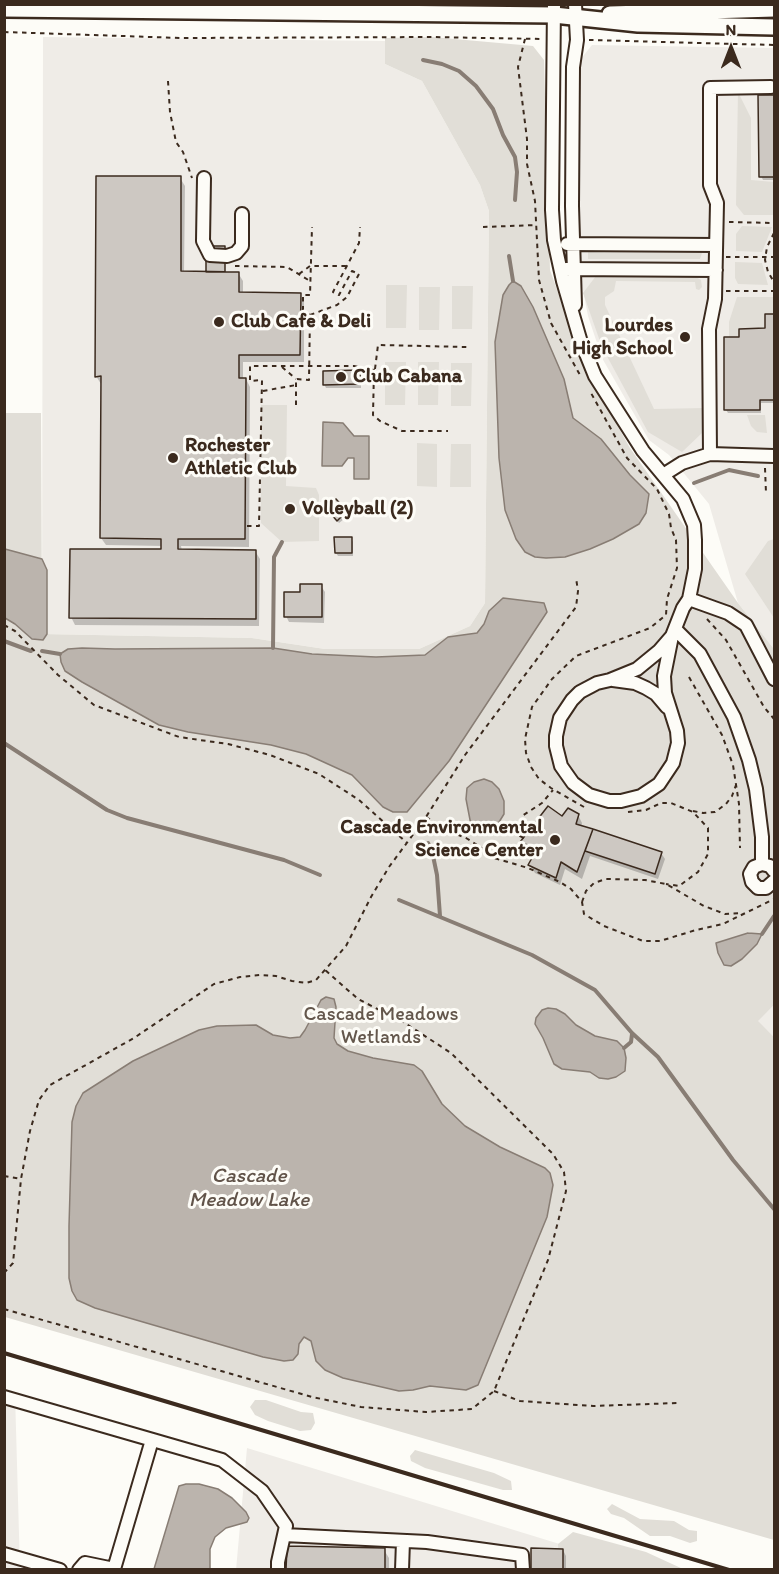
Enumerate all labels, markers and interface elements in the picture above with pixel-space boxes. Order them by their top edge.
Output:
north arrow [701,18,761,78]
text: N [726,20,736,39]
place label: Club Cafe & Deli [231,310,371,334]
place label: Lourdes High School [572,314,673,361]
marker: Club Cafe & Deli [212,315,226,329]
marker: Lourdes High School [678,330,692,344]
place label: Club Cabana [353,365,462,389]
marker: Club Cabana [334,370,348,384]
place label: Rochester Athletic Club [185,434,297,481]
marker: Rochester Athletic Club [166,451,180,465]
place label: Volleyball (2) [302,497,414,521]
marker: Volleyball (2) [283,502,297,516]
place label: Cascade Environmental Science Center [340,816,543,863]
marker: Cascade Environmental Science Center [548,833,562,847]
park label: Cascade Meadows Wetlands [303,1003,459,1050]
water label: Cascade Meadow Lake [189,1164,309,1214]

